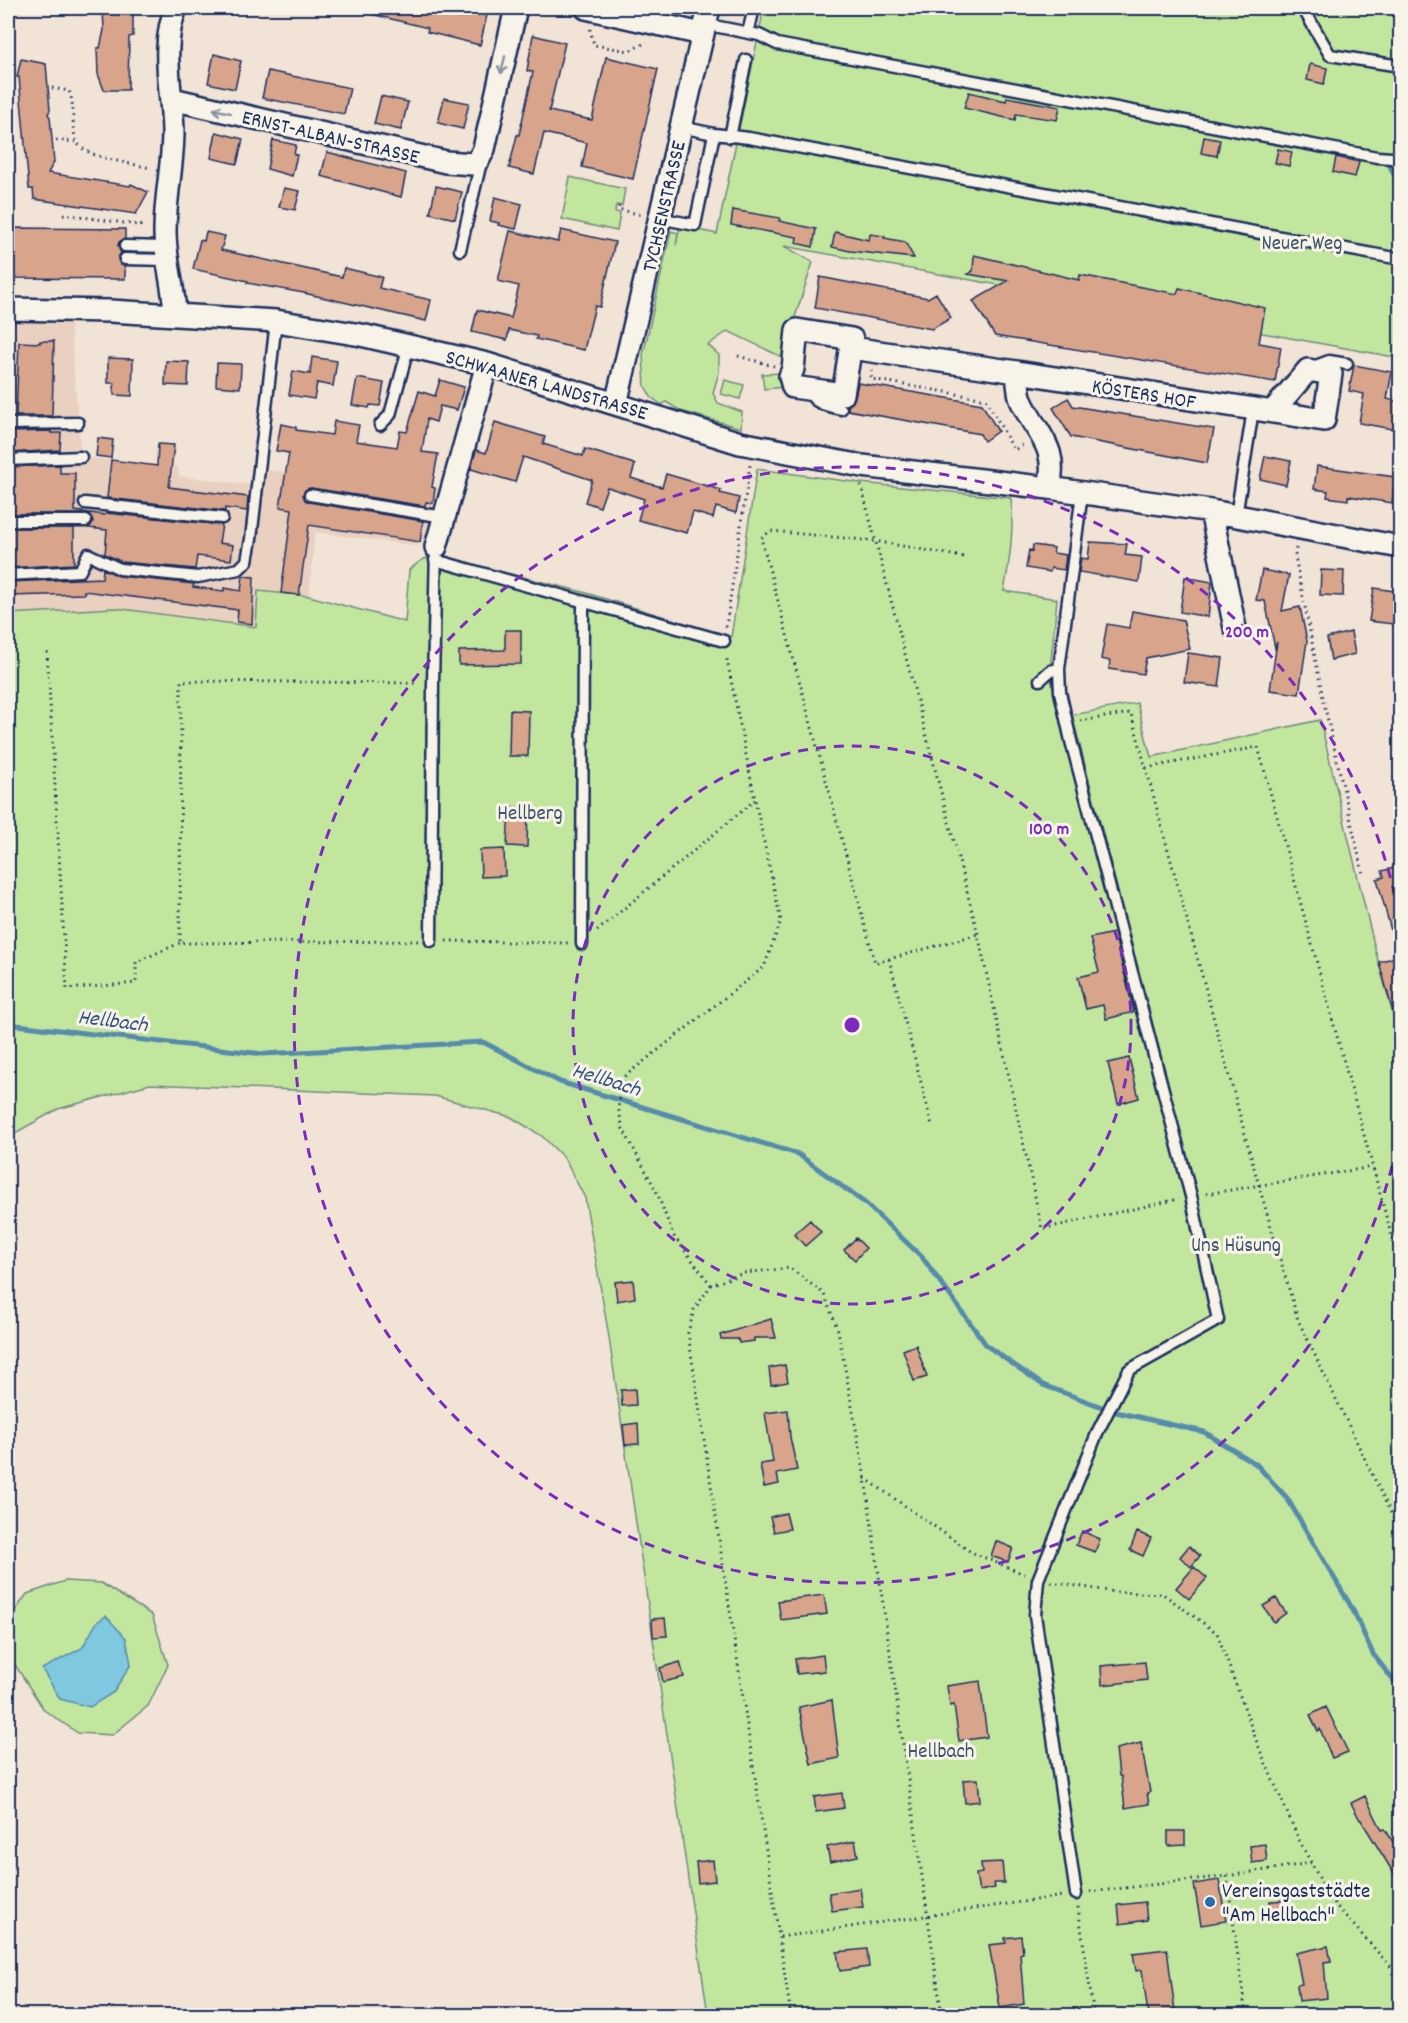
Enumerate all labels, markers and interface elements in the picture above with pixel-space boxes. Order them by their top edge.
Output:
one-way arrow [497,55,509,74]
one-way arrow [212,104,231,116]
street label: ERNST-ALBAN-STRASSE [239,104,423,174]
street label: TYCHSENSTRASSE [636,138,696,275]
park label: Neuer Weg [1262,230,1343,260]
street label: SCHWAANER LANDSTRASSE [442,344,651,430]
street label: KÖSTERS HOF [1089,373,1198,419]
text: 200 m [1225,621,1269,646]
park label: Hellberg [497,800,563,830]
text: 100 m [1029,818,1069,843]
water label: Hellbach [76,1003,150,1042]
centre of rings [842,1015,862,1035]
water label: Hellbach [568,1056,645,1107]
park label: Uns Hüsung [1191,1232,1281,1262]
park label: Hellbach [908,1738,975,1768]
place label: Vereinsgaststädte "Am Hellbach" [1222,1878,1370,1932]
marker: Vereinsgaststädte "Am Hellbach" [1203,1895,1217,1909]

